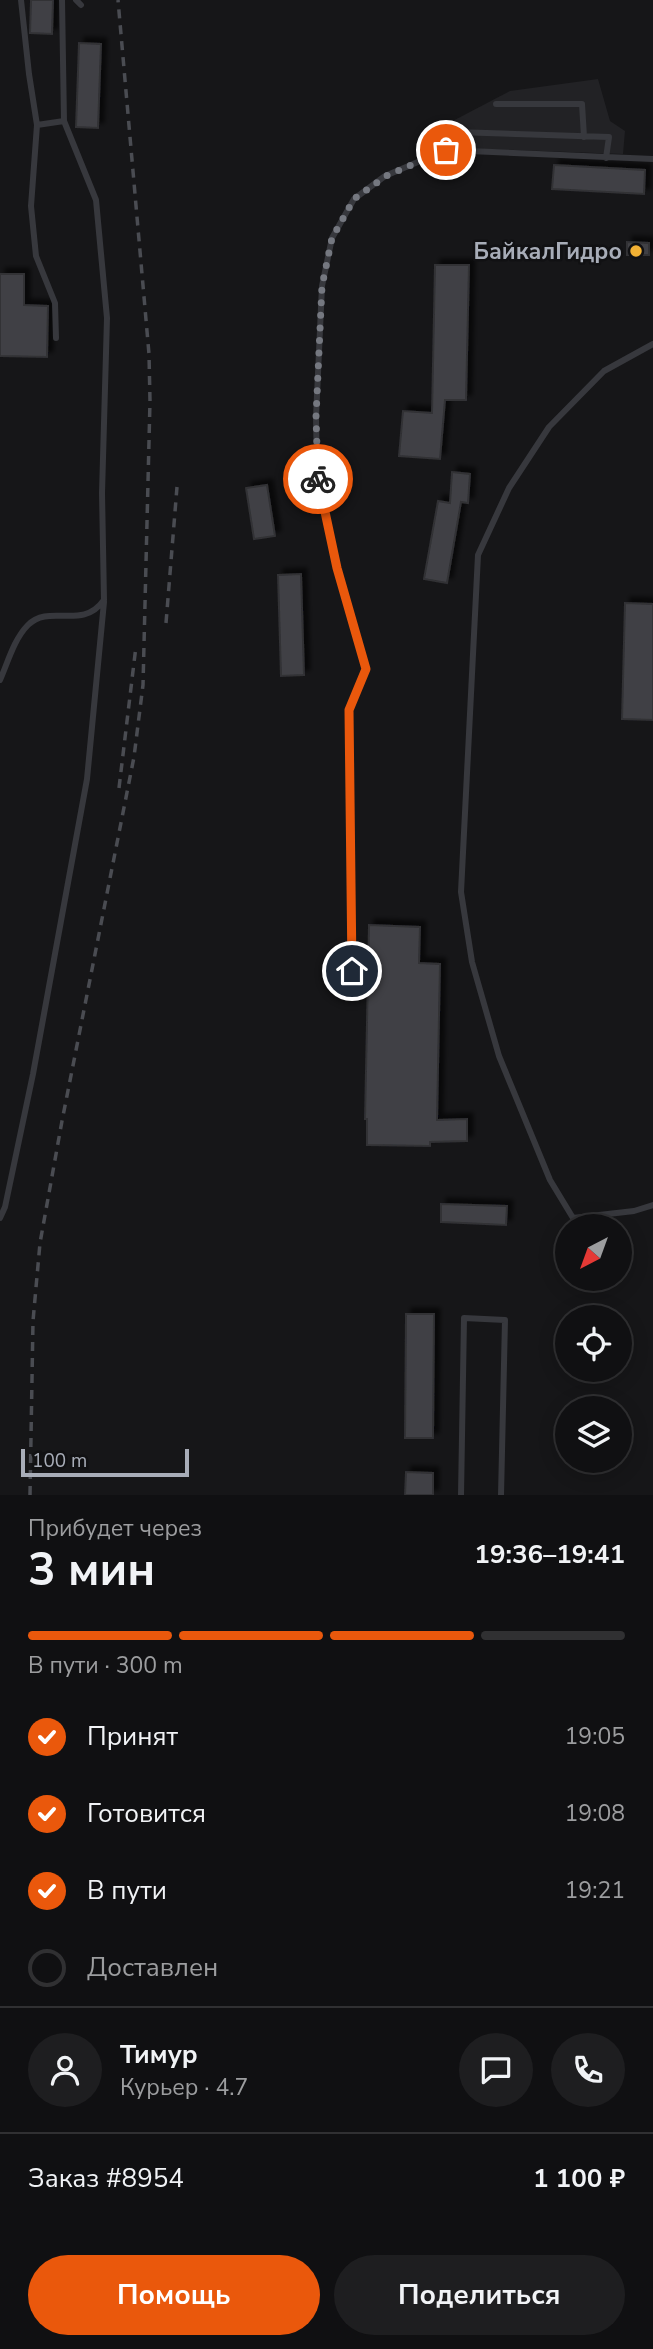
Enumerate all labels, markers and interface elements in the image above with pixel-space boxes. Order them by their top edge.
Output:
pin [416,120,476,180]
icon: bag [427,131,465,169]
place label: БайкалГидро [473,236,622,267]
marker: БайкалГидро [628,243,644,259]
courier [283,444,353,514]
icon: bike [299,460,337,498]
pin [322,941,382,1001]
icon: home [333,952,371,990]
north arrow [555,1214,632,1292]
map controls [555,1214,632,1473]
button: locate [555,1305,632,1382]
button: layers [555,1396,632,1473]
scale bar [21,1446,189,1478]
text: 100 m [32,1448,87,1474]
text: Прибудет через [28,1513,202,1544]
text: 19:36–19:41 [474,1537,625,1572]
text: 3 мин [28,1538,155,1601]
text: В пути · 300 m [28,1650,183,1681]
icon: check [28,1718,66,1756]
text: Принят [87,1719,178,1754]
text: 19:05 [565,1721,625,1752]
icon: check [28,1795,66,1833]
text: Готовится [87,1796,206,1831]
text: 19:08 [565,1798,625,1829]
icon: check [28,1872,66,1910]
text: В пути [87,1873,167,1908]
text: 19:21 [565,1875,625,1906]
text: Доставлен [87,1950,218,1985]
button: person [28,2033,102,2107]
button: chat [459,2033,533,2107]
button: phone [551,2033,625,2107]
text: Тимур [120,2037,198,2072]
text: Курьер · 4.7 [120,2072,248,2103]
text: Заказ #8954 [28,2161,184,2196]
text: 1 100 ₽ [533,2161,625,2196]
button: Помощь [28,2255,320,2335]
button: Поделиться [334,2255,625,2335]

